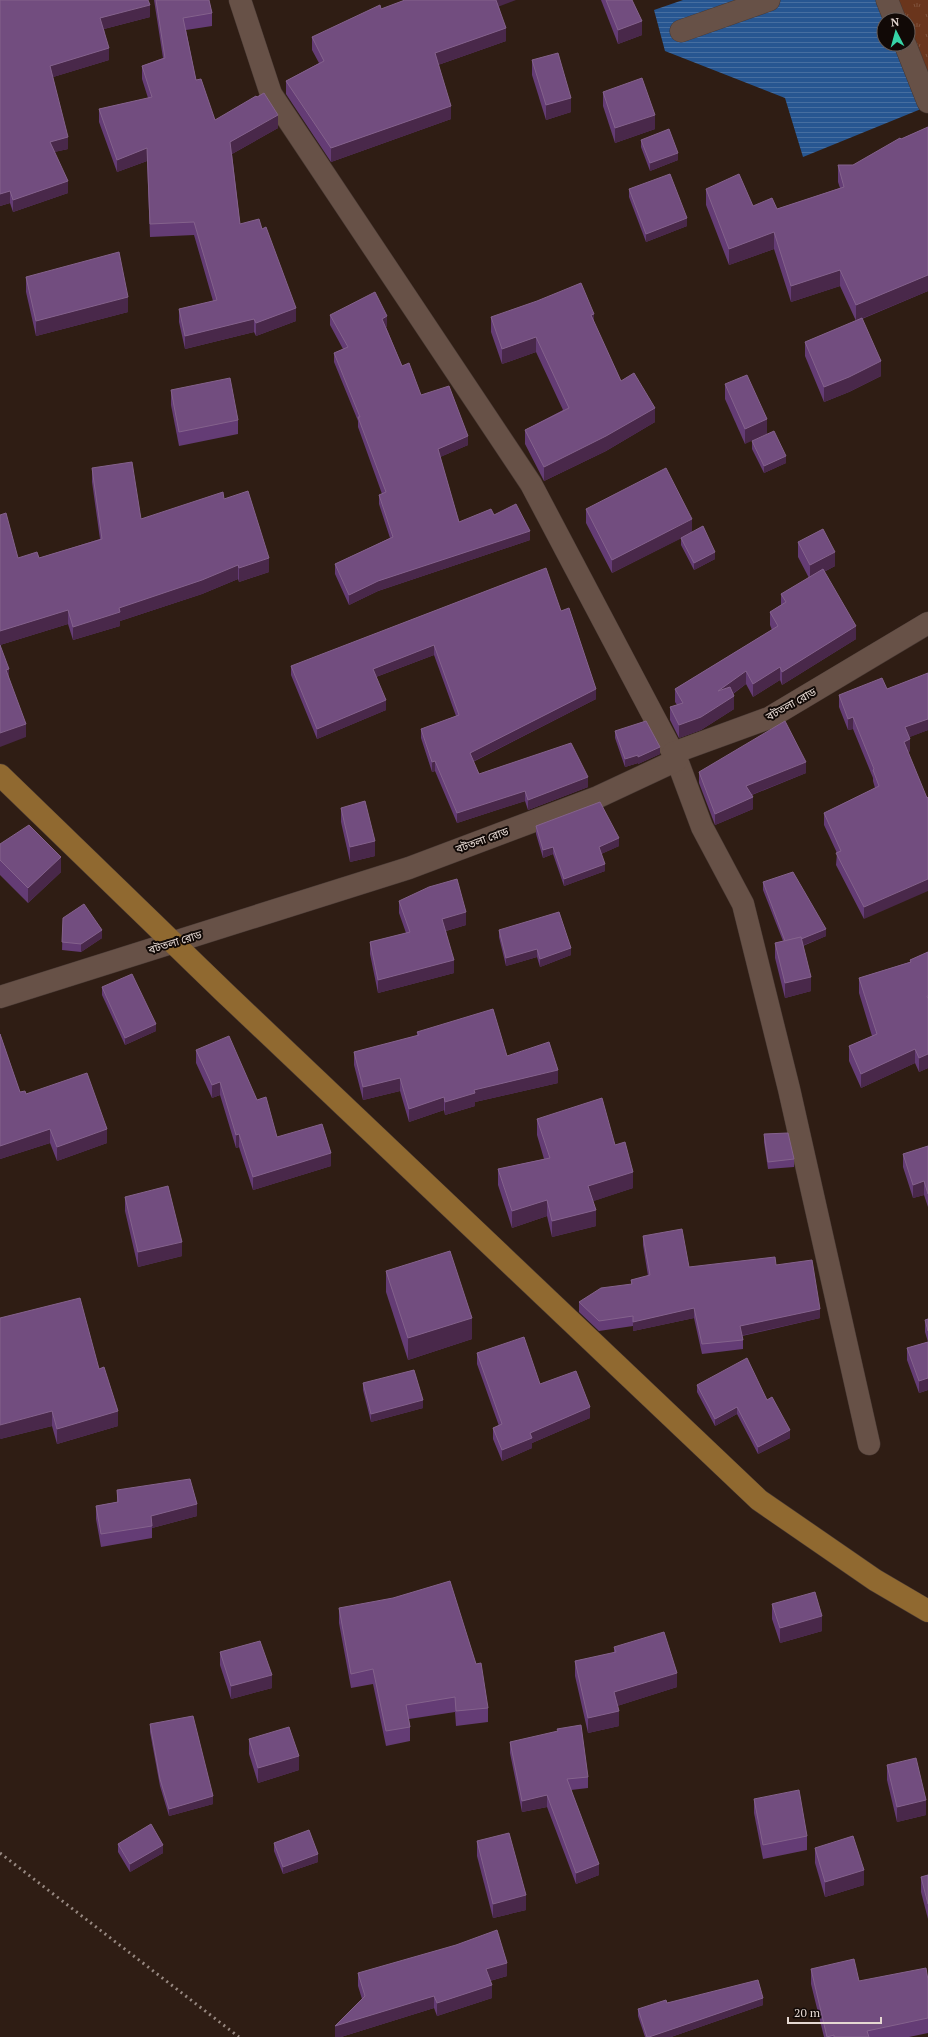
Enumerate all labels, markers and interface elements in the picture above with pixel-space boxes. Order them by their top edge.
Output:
north arrow [876,12,916,52]
text: N [890,15,900,29]
street label: বটতলা রোড [763,684,819,724]
street label: বটতলা রোড [453,824,511,856]
street label: বটতলা রোড [146,927,204,957]
scale bar [788,1999,881,2025]
text: 20 m [794,2005,821,2020]

